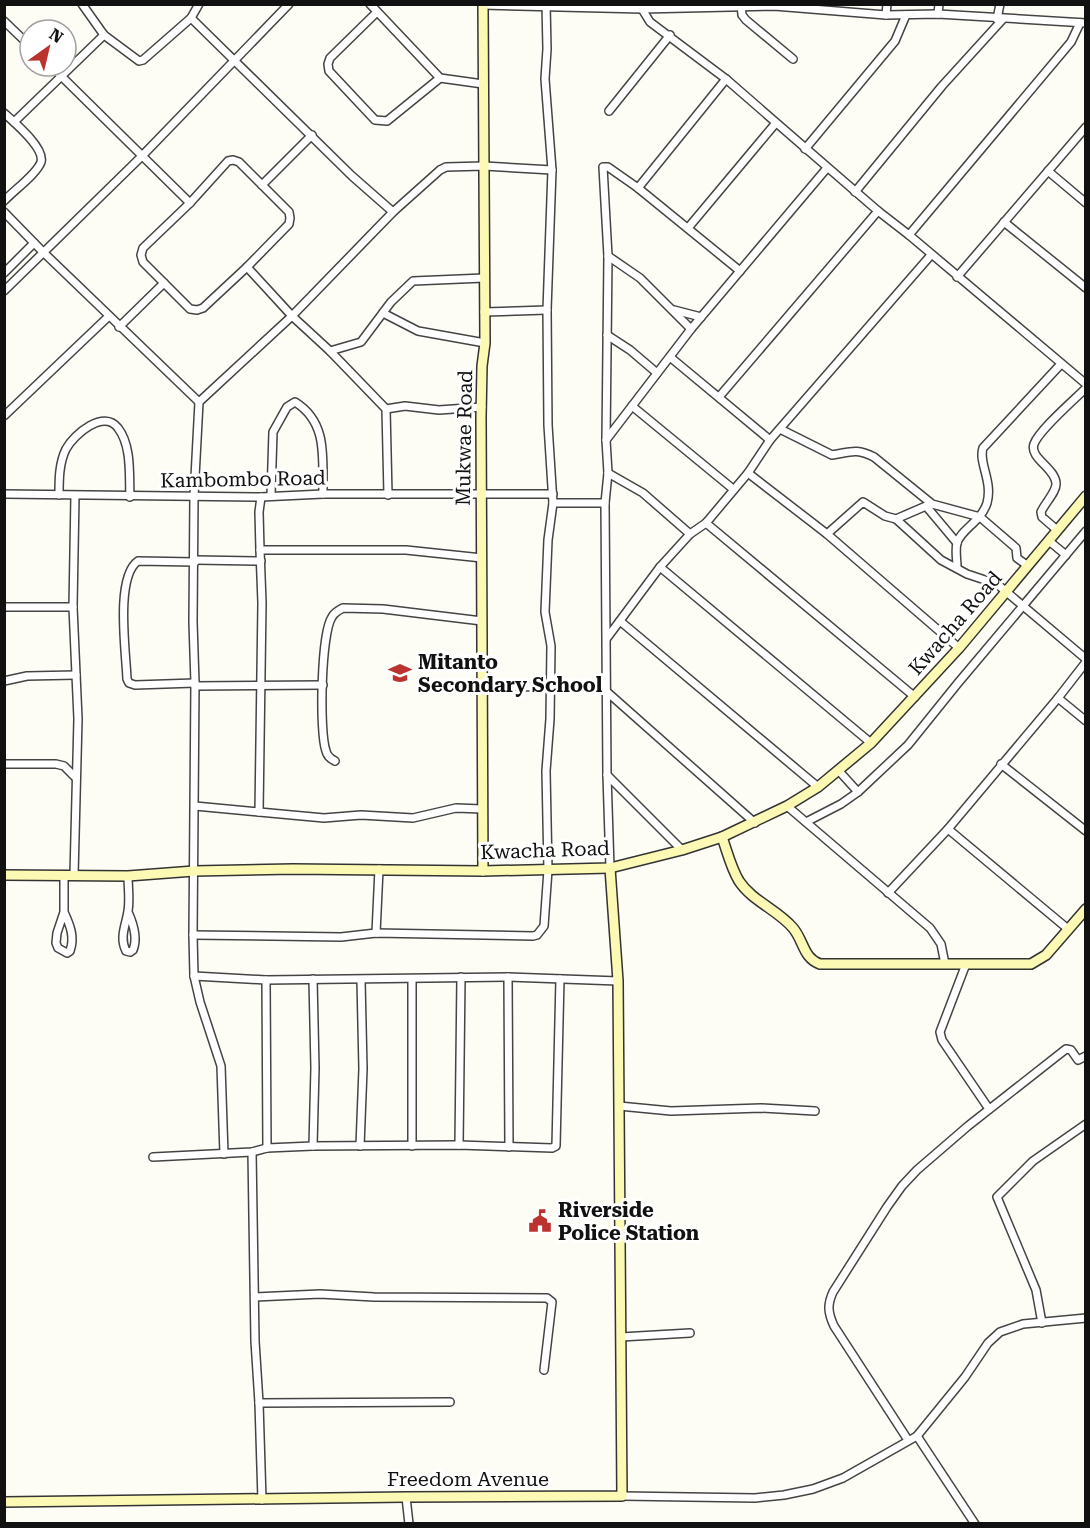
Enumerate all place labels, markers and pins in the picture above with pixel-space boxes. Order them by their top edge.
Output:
place label: Mitanto Secondary School [418,650,603,697]
school or university icon: Mitanto Secondary School [387,660,413,686]
place label: Riverside Police Station [558,1198,700,1245]
public building icon: Riverside Police Station [527,1208,553,1234]

